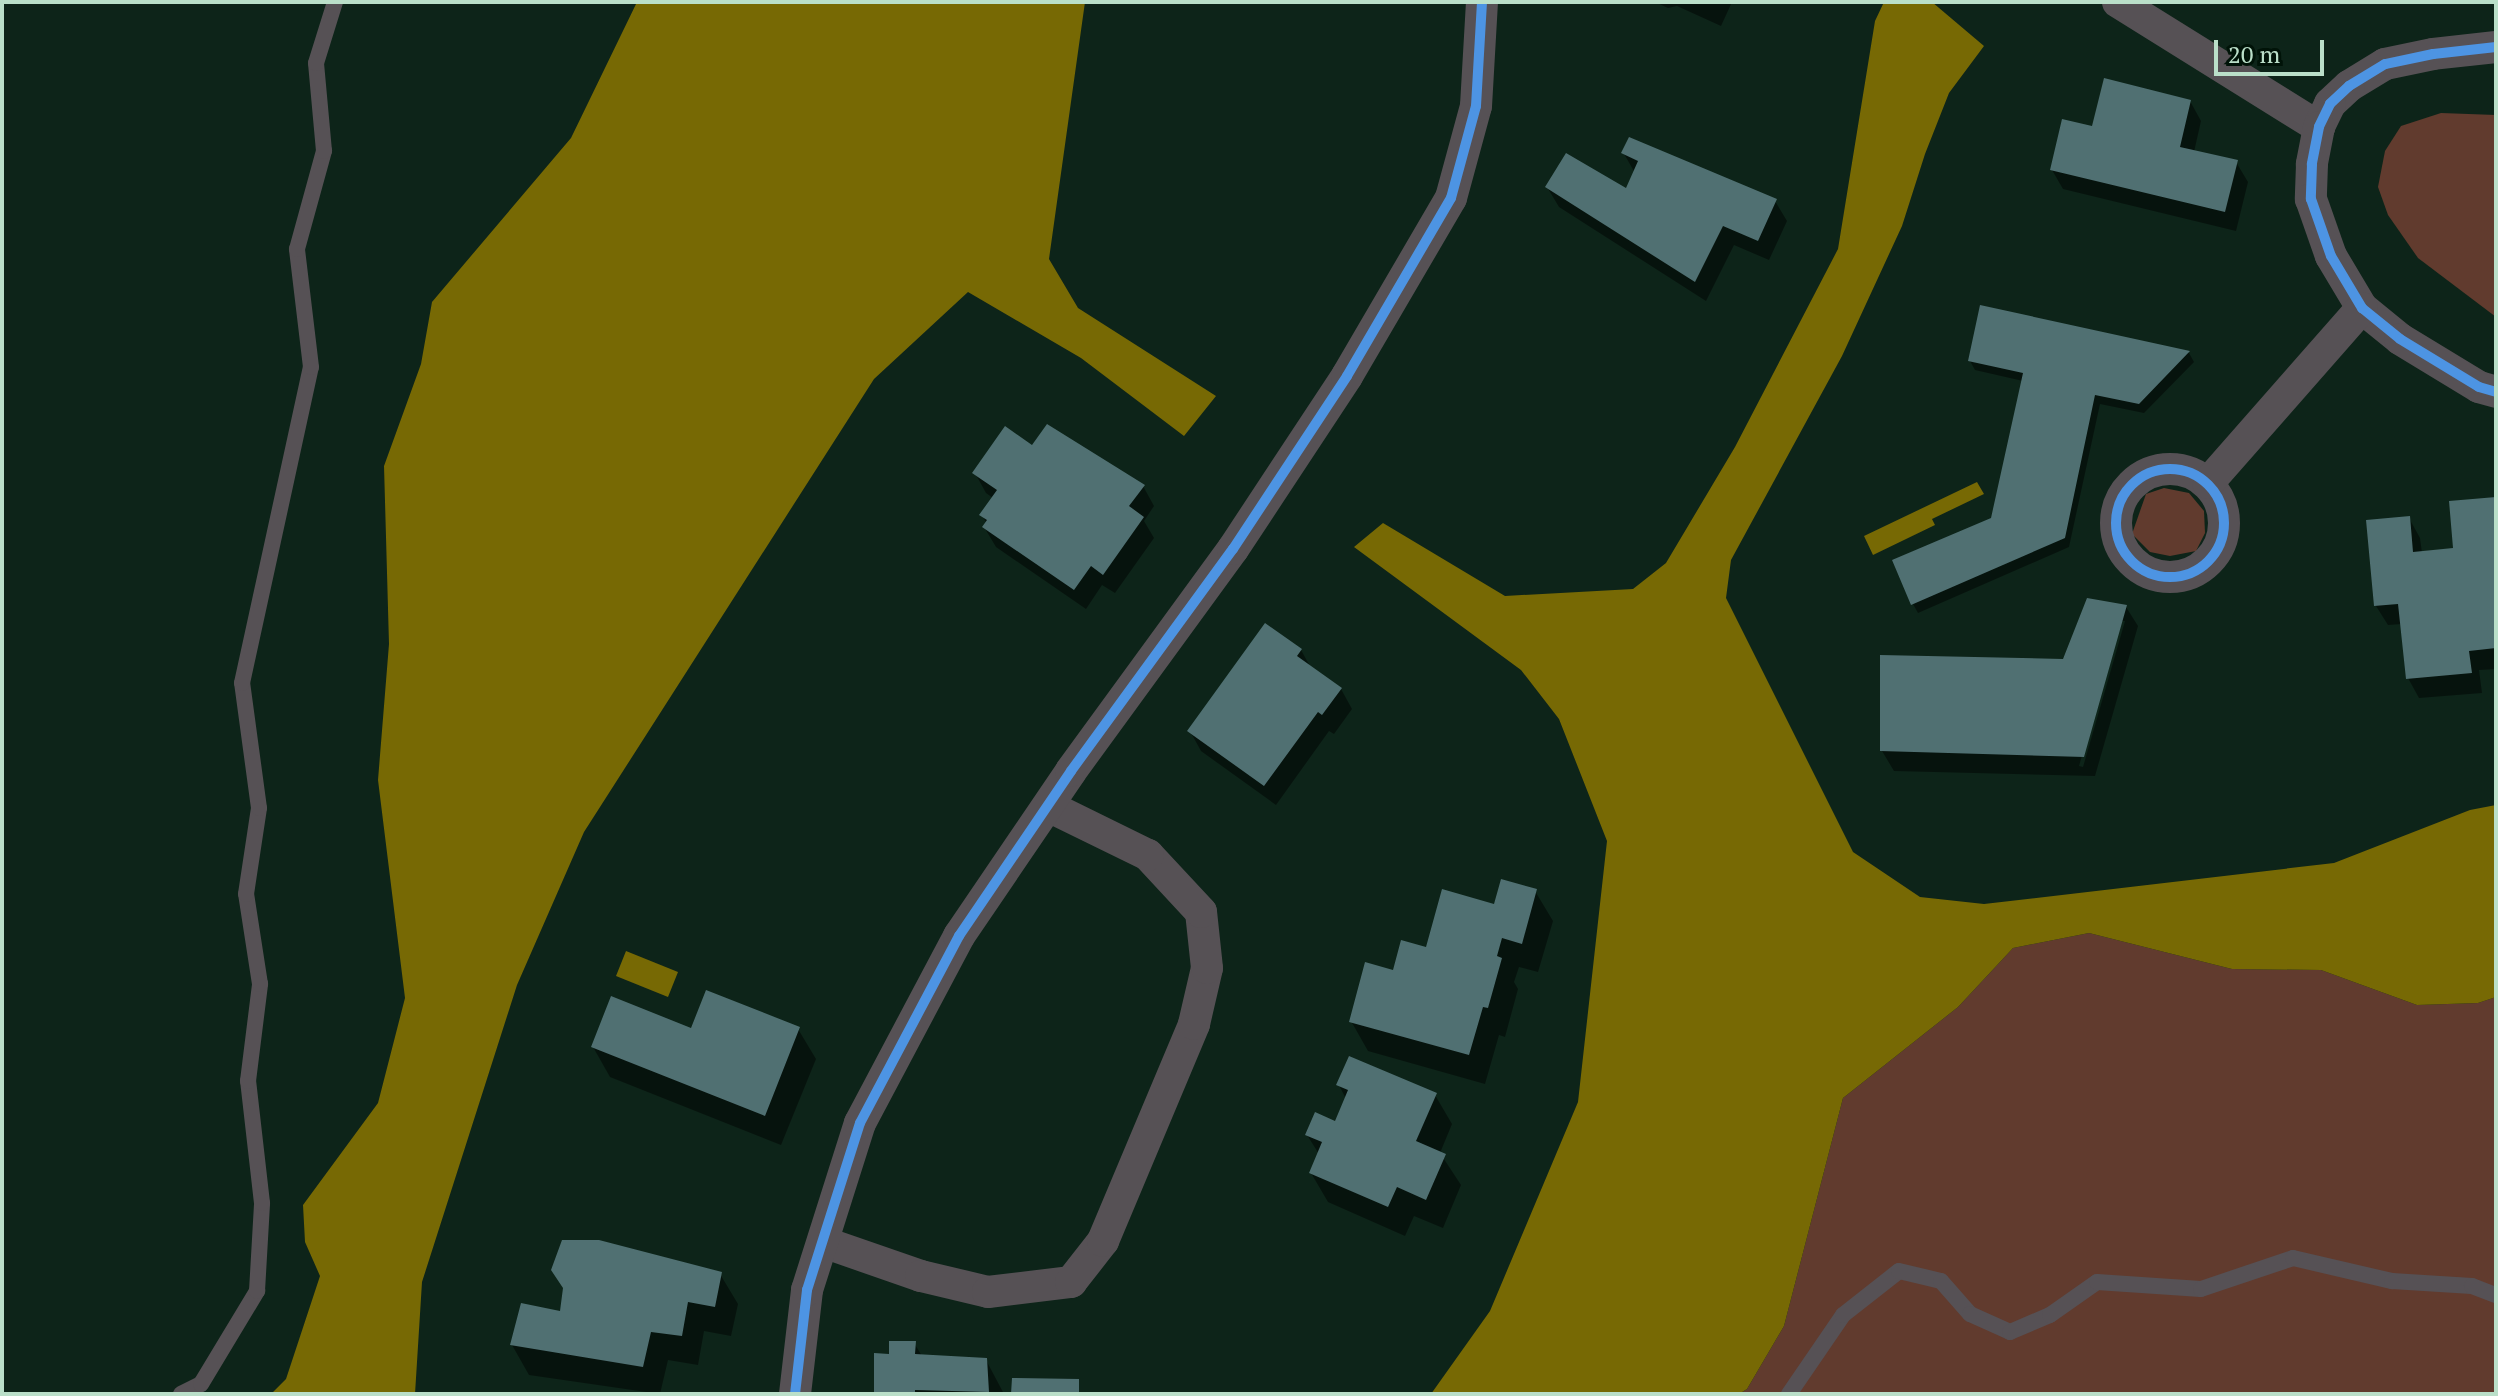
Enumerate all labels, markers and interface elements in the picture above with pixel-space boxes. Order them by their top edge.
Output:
scale bar [2218,24,2328,74]
text: 20 m [2228,38,2280,70]

